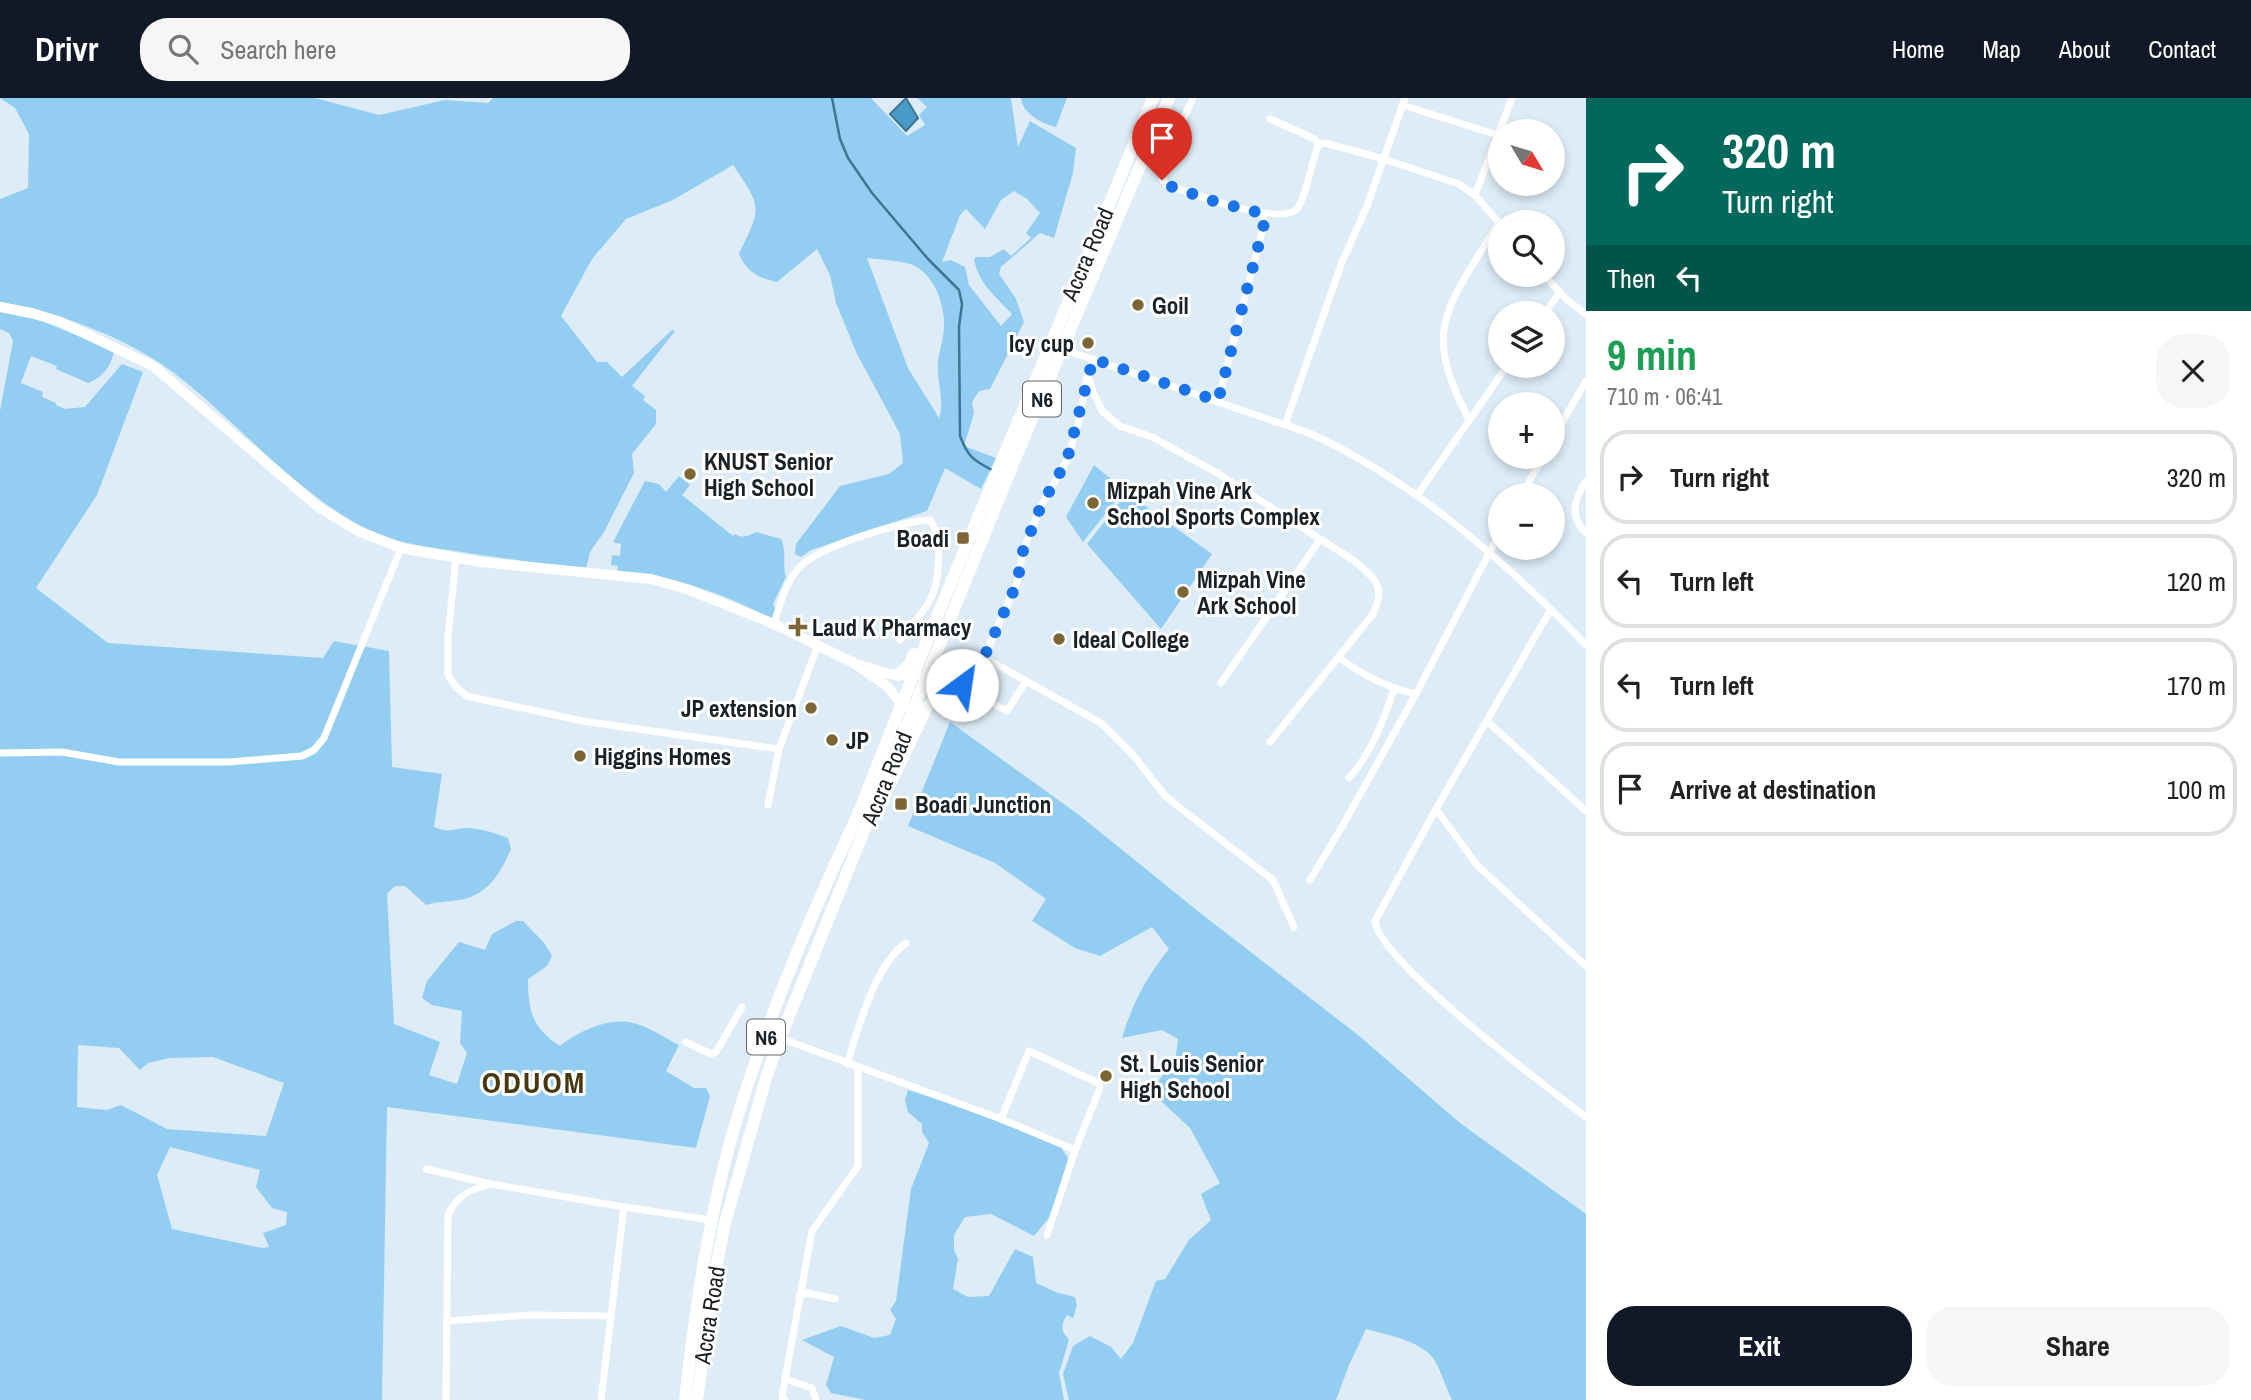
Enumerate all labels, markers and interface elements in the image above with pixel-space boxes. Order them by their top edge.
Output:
search box [140,18,630,81]
text: Drivr [35,27,98,71]
icon: search [164,30,202,68]
text: Search here [220,32,336,67]
text: Home [1892,33,1944,65]
text: Map [1982,33,2021,65]
text: About [2059,33,2110,65]
text: Contact [2148,33,2216,65]
pin [1132,108,1192,180]
text: 320 m [1722,117,1836,183]
icon: arrive [1143,119,1181,157]
north arrow [1488,119,1564,196]
map controls [1488,119,1565,560]
icon: right [1607,126,1698,217]
text: Turn right [1722,180,1834,223]
street label: Accra Road [1053,203,1121,306]
button: search [1488,210,1565,287]
icon: left [1670,259,1708,297]
text: Then [1607,261,1656,296]
place label: Goil [1152,290,1189,321]
marker: Goil [1130,297,1146,313]
button: layers [1488,301,1565,378]
text: 9 min [1607,327,1697,383]
place label: Icy cup [1009,328,1074,359]
button: close [2156,334,2230,408]
marker: Icy cup [1080,335,1096,351]
text: 710 m · 06:41 [1607,381,1722,412]
road number: N6 [1023,382,1061,416]
button: + [1488,392,1565,469]
place label: KNUST Senior High School [704,446,834,503]
icon: right [1611,458,1649,496]
text: Turn right [1670,460,1769,495]
text: 320 m [2167,460,2226,495]
marker: KNUST Senior High School [682,466,698,482]
place label: Mizpah Vine Ark School Sports Complex [1107,475,1320,532]
button: − [1488,483,1565,560]
marker: Mizpah Vine Ark School Sports Complex [1085,495,1101,511]
place label: Boadi [897,523,949,554]
marker: Boadi [955,530,971,546]
icon: left [1611,562,1649,600]
place label: Mizpah Vine Ark School [1197,564,1306,621]
text: Turn left [1670,564,1754,599]
text: 120 m [2167,564,2226,599]
marker: Mizpah Vine Ark School [1175,584,1191,600]
place label: Laud K Pharmacy [812,612,972,643]
marker: Laud K Pharmacy [790,619,806,635]
place label: Ideal College [1073,624,1189,655]
marker: Ideal College [1051,631,1067,647]
position arrow [925,648,999,722]
icon: left [1611,666,1649,704]
text: Turn left [1670,668,1754,703]
text: 170 m [2167,668,2226,703]
place label: JP extension [681,693,797,724]
marker: JP extension [803,700,819,716]
place label: JP [846,725,869,756]
street label: Accra Road [853,727,919,830]
marker: JP [824,732,840,748]
place label: Higgins Homes [594,741,731,772]
marker: Higgins Homes [572,748,588,764]
icon: arrive [1611,770,1649,808]
text: Arrive at destination [1670,772,1876,807]
text: 100 m [2167,772,2226,807]
place label: Boadi Junction [915,789,1051,820]
marker: Boadi Junction [893,796,909,812]
road number: N6 [747,1020,785,1054]
place label: St. Louis Senior High School [1120,1048,1264,1105]
district label: ODUOM [482,1062,586,1102]
marker: St. Louis Senior High School [1098,1068,1114,1084]
street label: Accra Road [686,1264,732,1367]
button: Exit [1607,1306,1912,1386]
button: Share [1926,1306,2230,1386]

